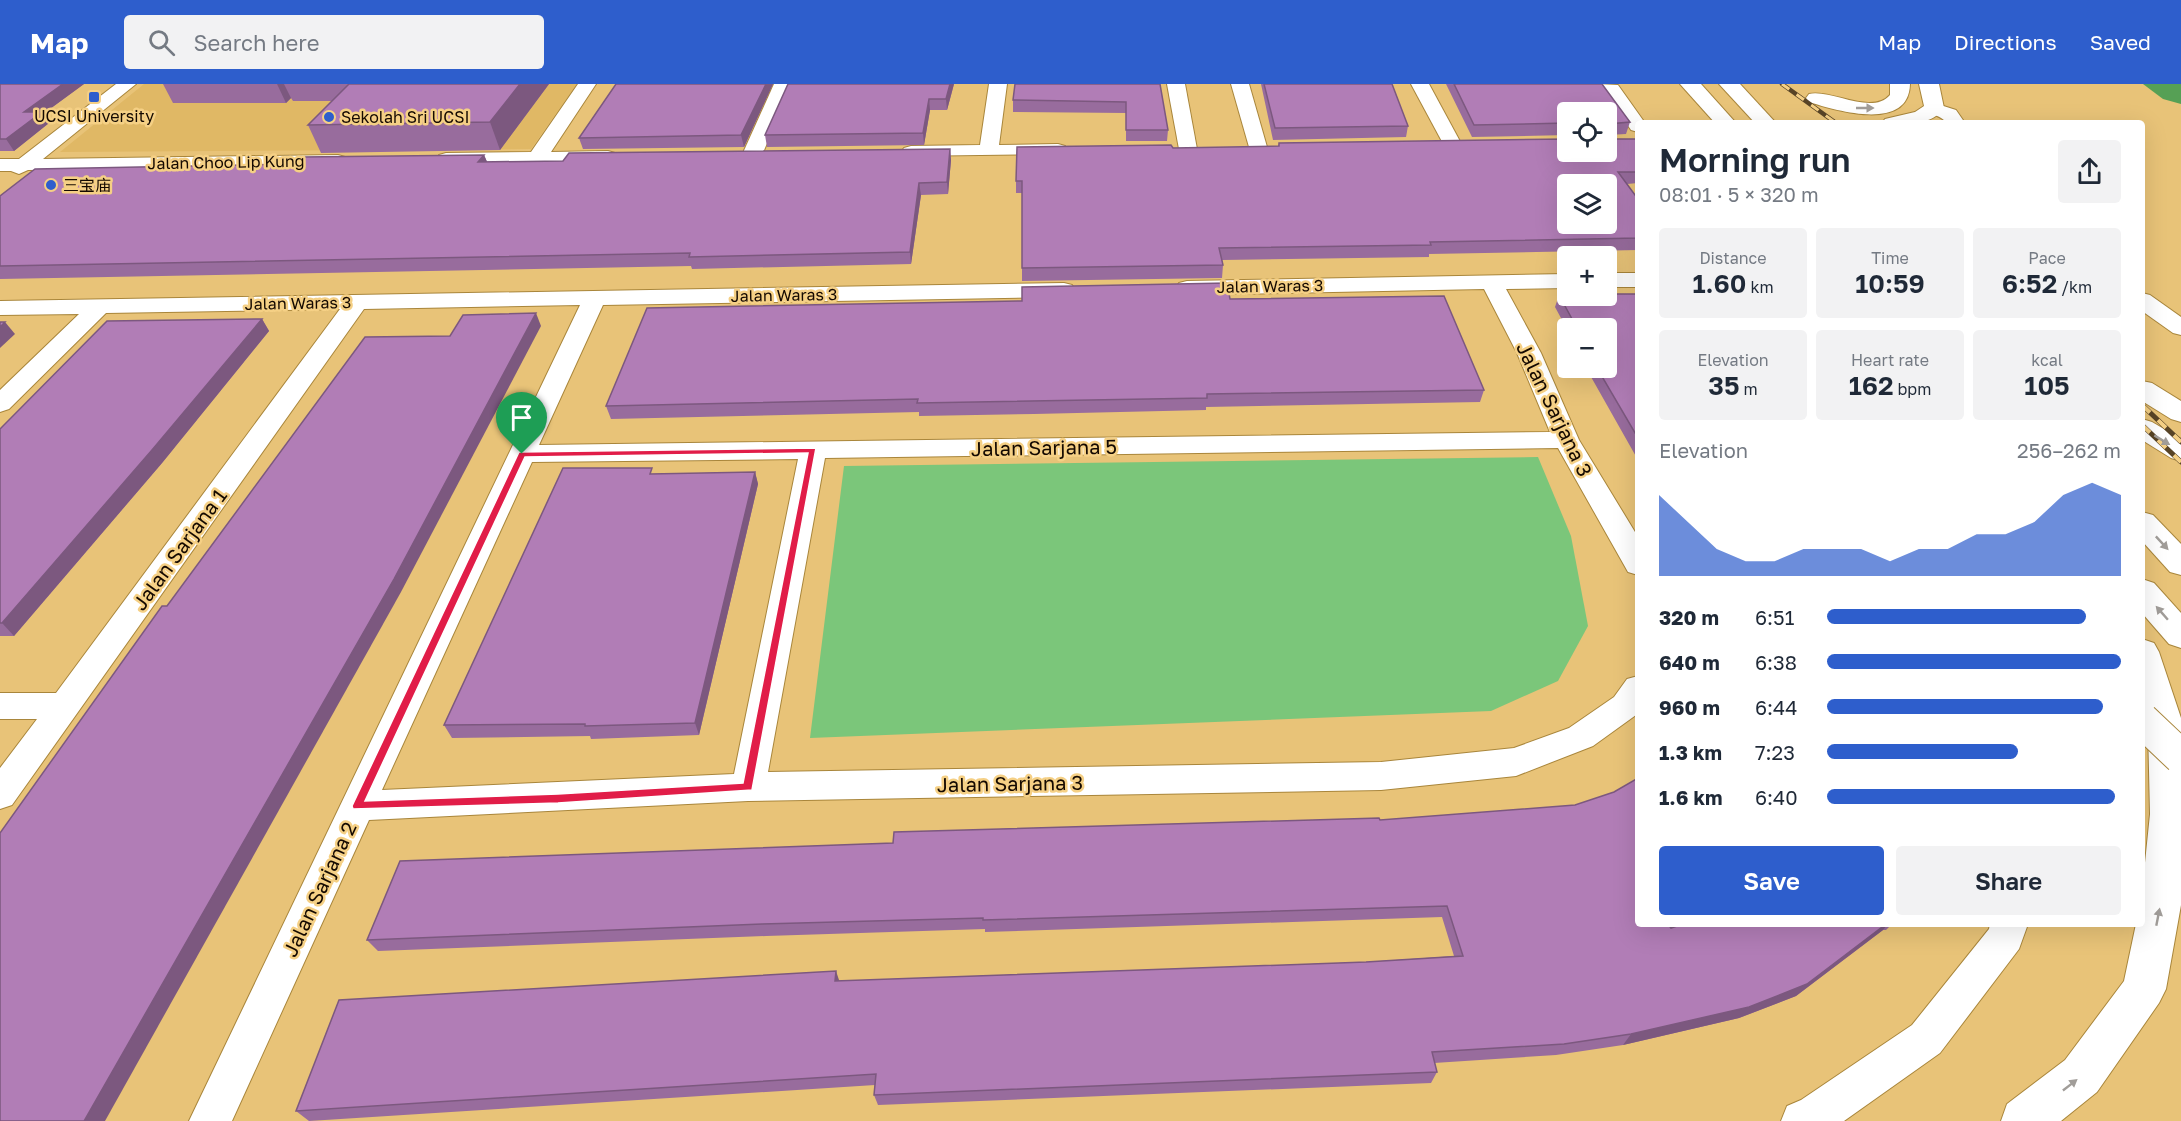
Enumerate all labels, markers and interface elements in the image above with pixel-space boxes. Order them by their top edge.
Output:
search box [124,15,544,69]
text: Map [30,26,88,59]
icon: search [145,26,178,59]
text: Search here [193,29,319,56]
text: Map [1878,29,1921,55]
text: Directions [1954,29,2057,55]
text: Saved [2090,29,2151,55]
marker: UCSI University [87,90,101,104]
map controls [1557,102,1617,378]
button: locate [1557,102,1617,162]
one-way arrow [1855,103,1874,113]
place label: UCSI University [34,106,154,126]
place label: Sekolah Sri UCSI [341,107,469,127]
marker: Sekolah Sri UCSI [322,110,336,124]
text: Morning run [1659,140,1851,179]
button: share [2058,140,2121,203]
street label: Jalan Choo Lip Kung [147,151,305,173]
button: layers [1557,174,1617,234]
place label: 三宝庙 [63,175,111,195]
marker: 三宝庙 [44,178,58,192]
text: 08:01 · 5 × 320 m [1659,182,1819,206]
button: + [1557,246,1617,306]
text: Distance [1699,248,1767,268]
text: Time [1871,248,1909,268]
text: Pace [2028,248,2066,268]
text: 1.60 [1692,268,1746,299]
text: 10:59 [1855,268,1925,299]
text: 6:52 [2002,268,2057,299]
street label: Jalan Waras 3 [1217,275,1323,297]
text: km [1746,277,1774,297]
text: /km [2057,277,2092,297]
street label: Jalan Waras 3 [731,284,837,306]
street label: Jalan Waras 3 [245,292,351,314]
button: − [1557,318,1617,378]
street label: Jalan Sarjana 3 [1512,338,1598,480]
text: Elevation [1697,350,1769,370]
text: Heart rate [1851,350,1929,370]
text: kcal [2031,350,2063,370]
text: 35 [1708,370,1740,401]
text: 162 [1849,370,1894,401]
text: 105 [2024,370,2070,401]
text: m [1740,379,1758,399]
text: bpm [1894,379,1931,399]
pin [496,392,547,454]
icon: arrive [505,401,538,434]
street label: Jalan Sarjana 5 [971,434,1117,460]
one-way arrow [2153,435,2170,446]
text: Elevation [1659,438,1748,462]
text: 256–262 m [2017,438,2121,462]
street label: Jalan Sarjana 1 [127,483,231,614]
one-way arrow [2154,536,2168,550]
text: 320 m [1659,605,1719,629]
text: 6:51 [1755,605,1794,629]
one-way arrow [2155,605,2168,621]
text: 640 m [1659,650,1720,674]
text: 6:38 [1755,650,1797,674]
text: 960 m [1659,695,1720,719]
text: 6:44 [1755,695,1798,719]
text: 1.3 km [1659,740,1722,764]
text: 7:23 [1755,740,1795,764]
street label: Jalan Sarjana 3 [937,770,1083,796]
text: 1.6 km [1659,785,1723,809]
text: 6:40 [1755,785,1798,809]
street label: Jalan Sarjana 2 [277,818,361,960]
button: Save [1659,846,1884,915]
button: Share [1896,846,2121,915]
one-way arrow [2154,907,2163,926]
one-way arrow [2062,1078,2078,1091]

